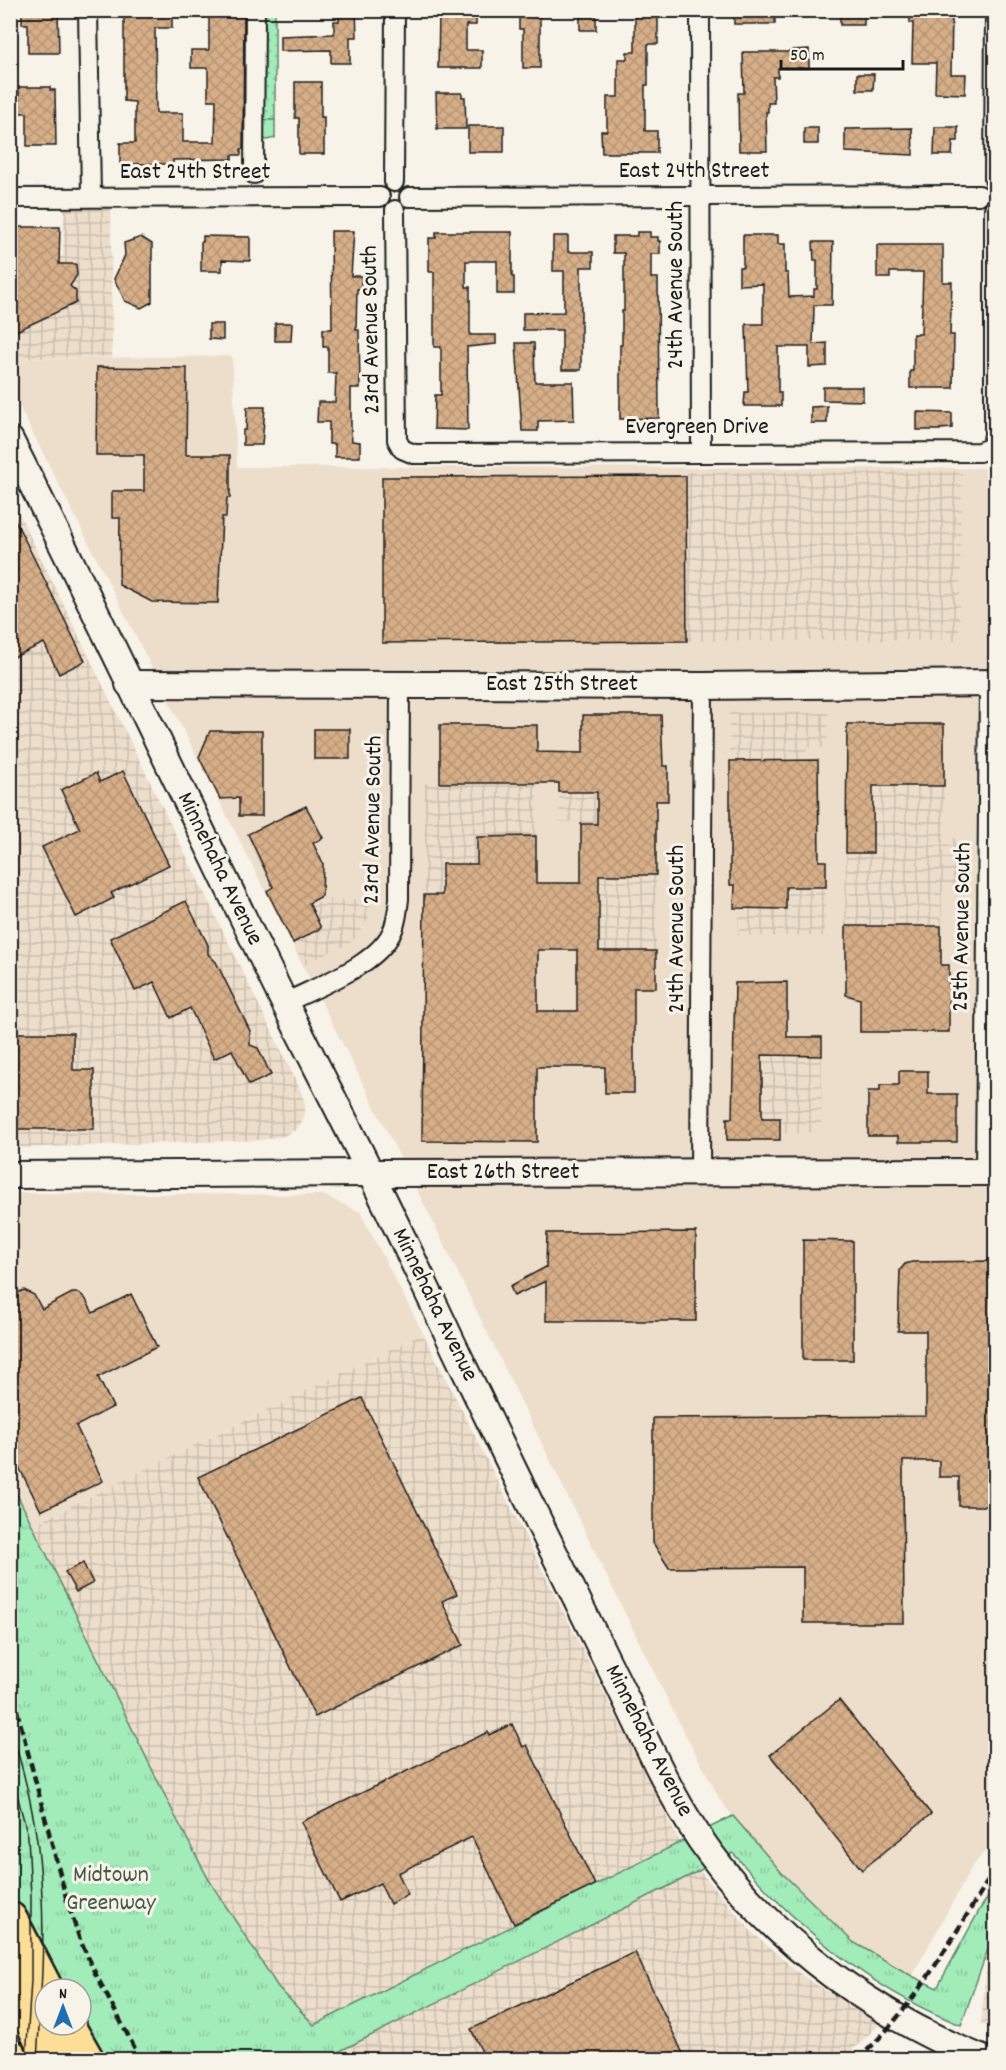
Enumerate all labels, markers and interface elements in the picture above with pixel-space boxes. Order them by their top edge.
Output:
scale bar [781,33,902,71]
text: 50 m [790,44,825,69]
street label: East 24th Street [619,155,769,189]
street label: East 24th Street [120,156,270,190]
street label: 24th Avenue South [660,201,694,369]
street label: 23rd Avenue South [354,245,390,415]
street label: Evergreen Drive [625,411,769,445]
street label: East 25th Street [486,668,638,702]
street label: 23rd Avenue South [356,735,392,905]
street label: Minnehaha Avenue [167,787,271,951]
street label: 25th Avenue South [945,842,981,1012]
street label: 24th Avenue South [661,845,695,1013]
street label: East 26th Street [427,1156,579,1190]
street label: Minnehaha Avenue [382,1223,486,1387]
street label: Minnehaha Avenue [595,1659,701,1823]
park label: Midtown Greenway [66,1859,157,1921]
north arrow [33,1977,93,2037]
text: N [59,1983,67,2006]

